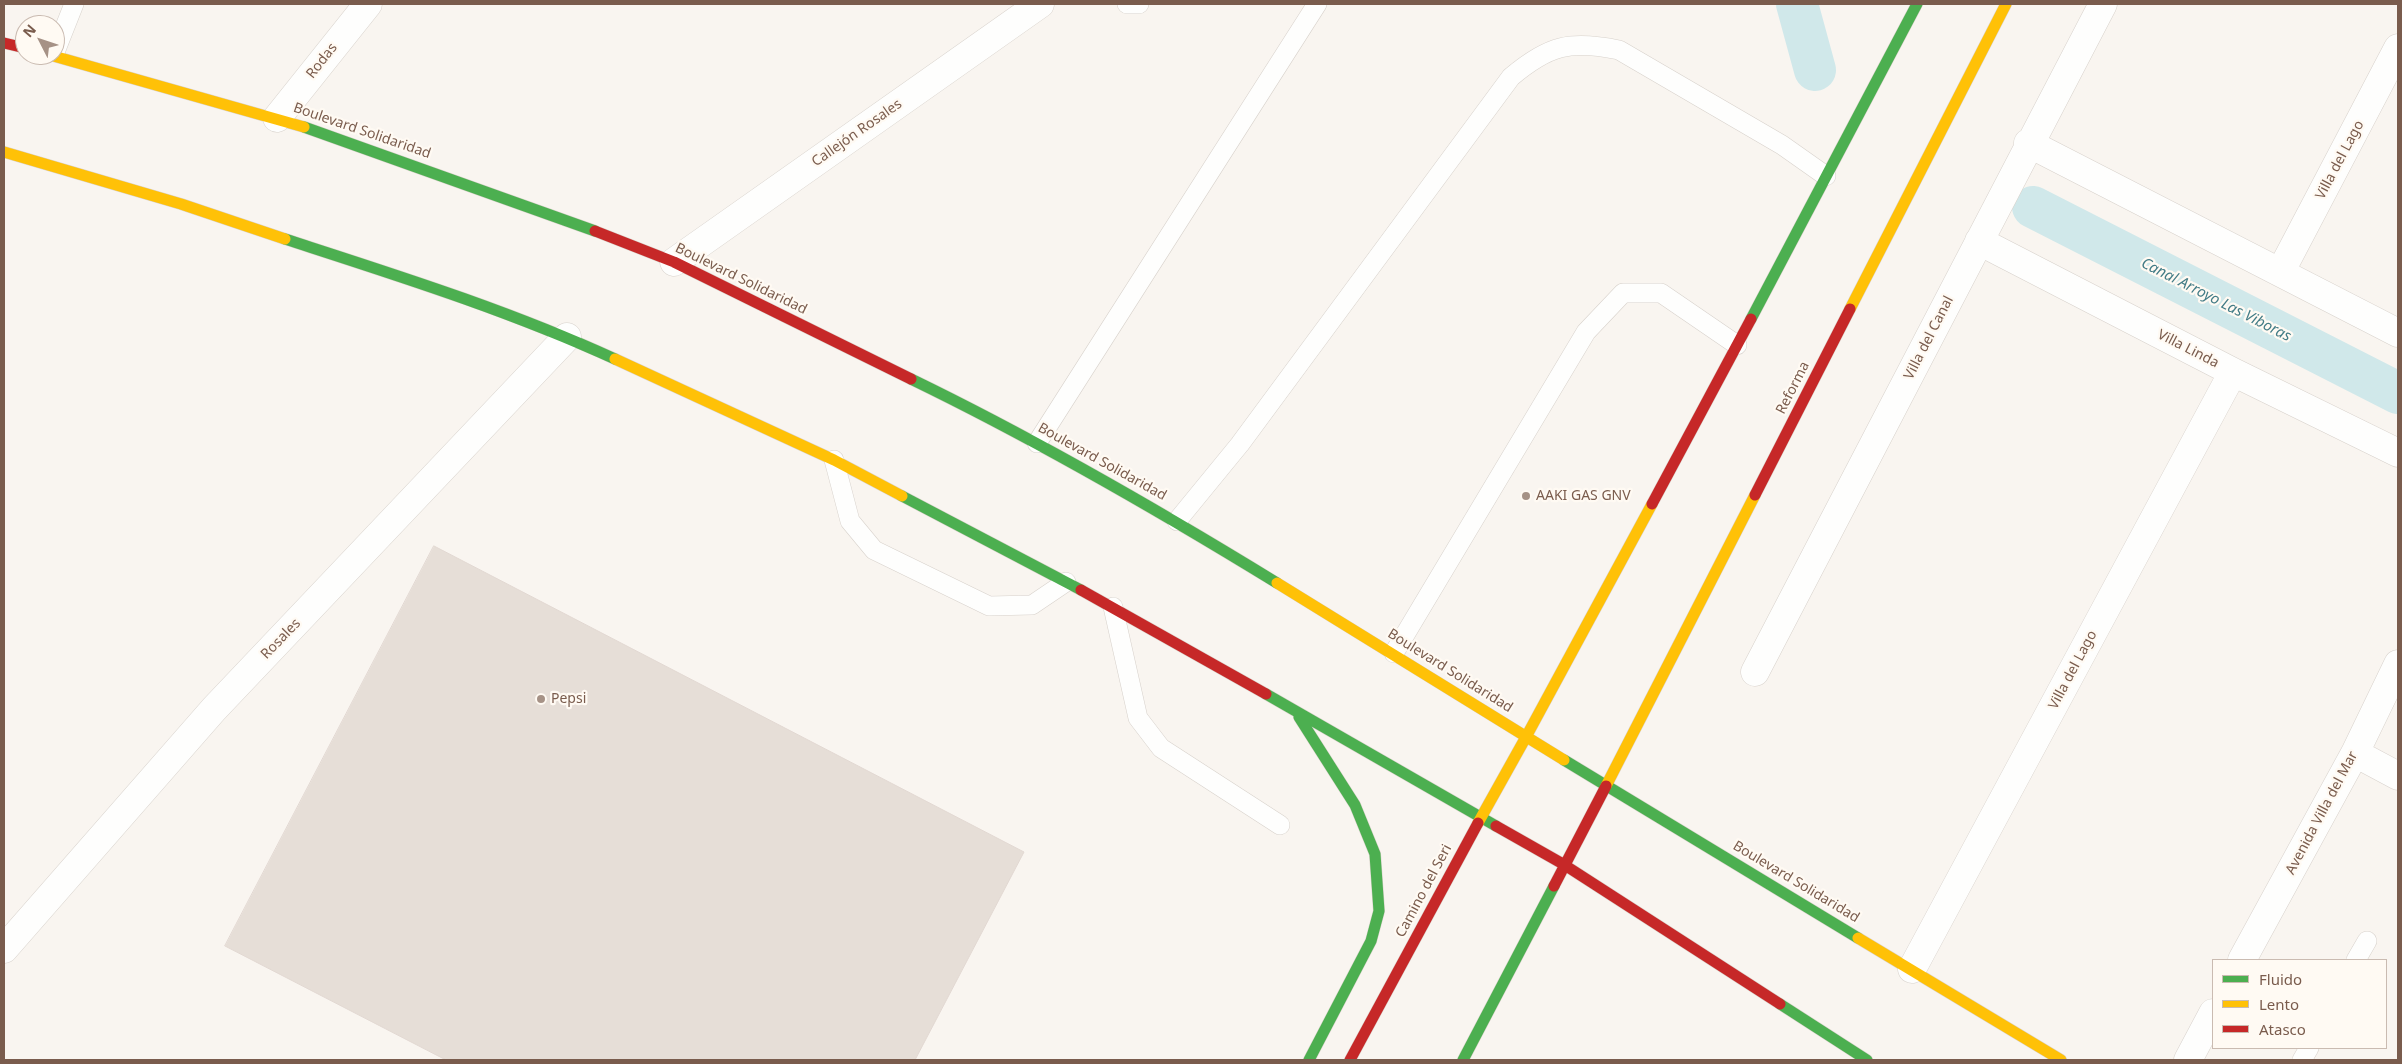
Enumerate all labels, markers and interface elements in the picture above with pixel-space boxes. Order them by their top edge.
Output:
north arrow [15,15,65,65]
text: N [18,20,40,41]
street label: Rodas [303,40,341,82]
street label: Callejón Rosales [809,96,905,170]
street label: Boulevard Solidaridad [291,100,433,162]
street label: Villa del Lago [2312,118,2368,202]
street label: Boulevard Solidaridad [672,240,810,318]
water label: Canal Arroyo Las Viboras [2138,254,2294,346]
street label: Villa del Canal [1901,294,1957,382]
street label: Villa Linda [2154,326,2222,372]
street label: Reforma [1773,359,1813,417]
street label: Boulevard Solidaridad [1035,420,1169,504]
place label: AAKI GAS GNV [1536,488,1631,504]
marker: AAKI GAS GNV [1520,490,1532,502]
street label: Rosales [258,615,304,663]
street label: Boulevard Solidaridad [1384,626,1516,716]
street label: Villa del Lago [2045,628,2101,712]
place label: Pepsi [551,691,586,707]
marker: Pepsi [535,693,547,705]
street label: Avenida Villa del Mar [2282,749,2362,877]
street label: Boulevard Solidaridad [1730,838,1862,926]
street label: Camino del Seri [1392,842,1456,940]
legend [2212,959,2387,1049]
text: Fluido [2259,969,2302,989]
text: Lento [2259,994,2299,1014]
text: Atasco [2259,1019,2306,1039]

